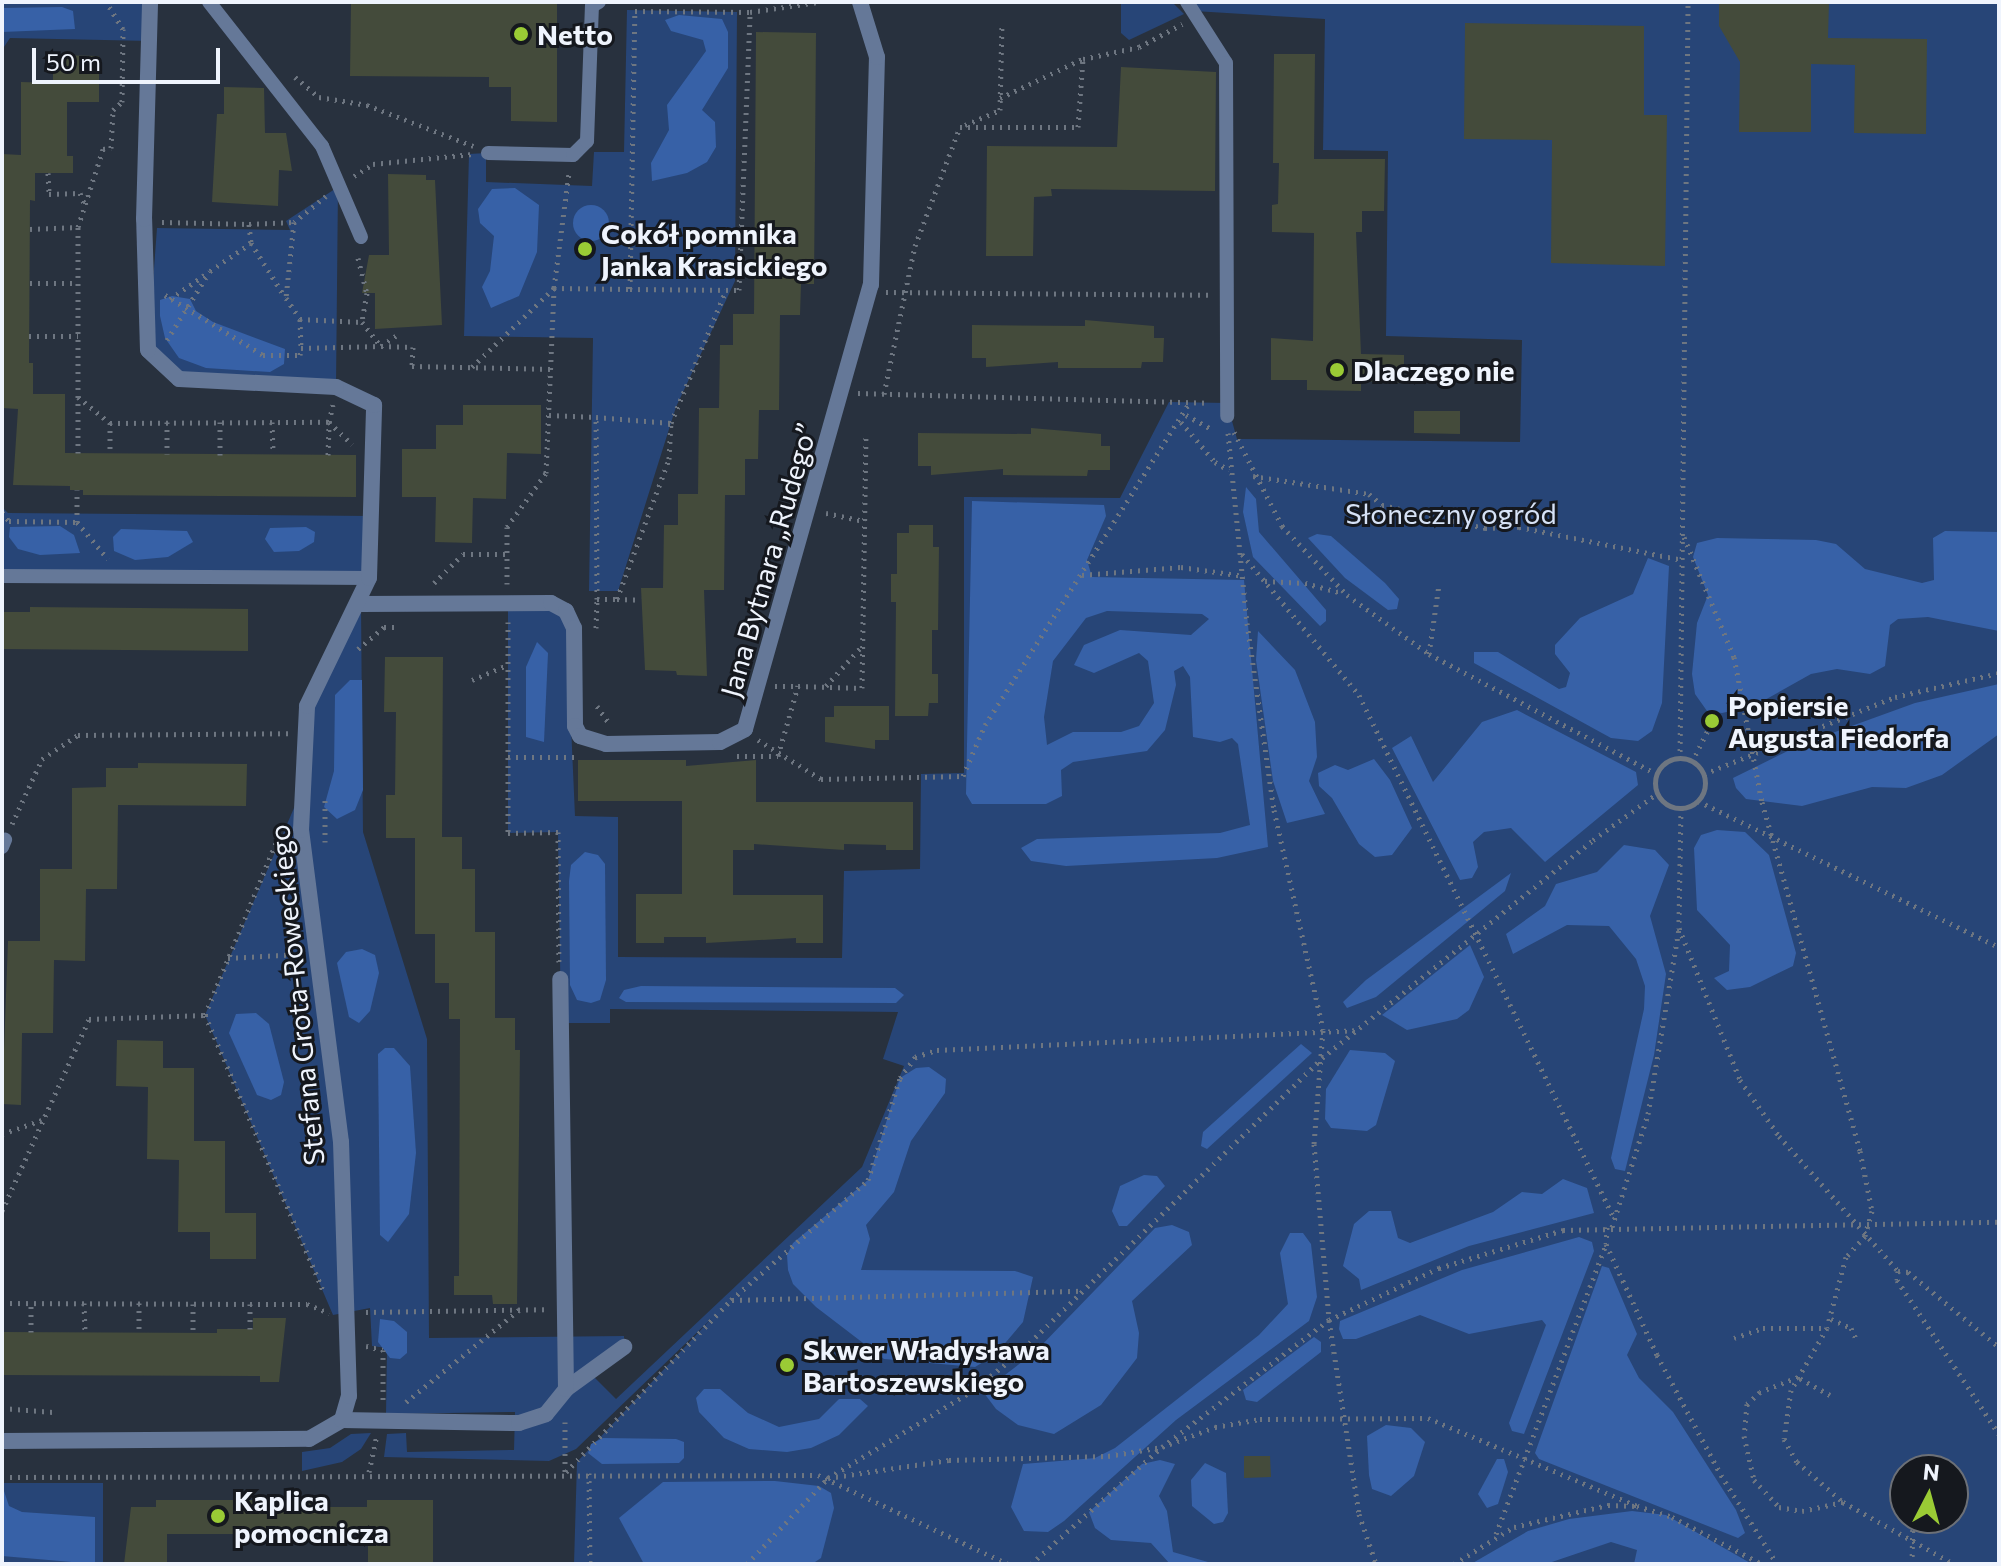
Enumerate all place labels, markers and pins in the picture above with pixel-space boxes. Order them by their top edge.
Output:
place label: Netto [537,17,613,51]
marker: Netto [512,25,530,43]
place label: Cokół pomnika Janka Krasickiego [601,216,828,282]
marker: Cokół pomnika Janka Krasickiego [576,240,594,258]
place label: Dlaczego nie [1353,353,1515,387]
marker: Dlaczego nie [1328,361,1346,379]
place label: Popiersie Augusta Fiedorfa [1728,688,1949,754]
marker: Popiersie Augusta Fiedorfa [1703,712,1721,730]
place label: Skwer Władysława Bartoszewskiego [803,1332,1050,1398]
marker: Skwer Władysława Bartoszewskiego [778,1356,796,1374]
place label: Kaplica pomocnicza [234,1483,389,1549]
marker: Kaplica pomocnicza [209,1507,227,1525]

